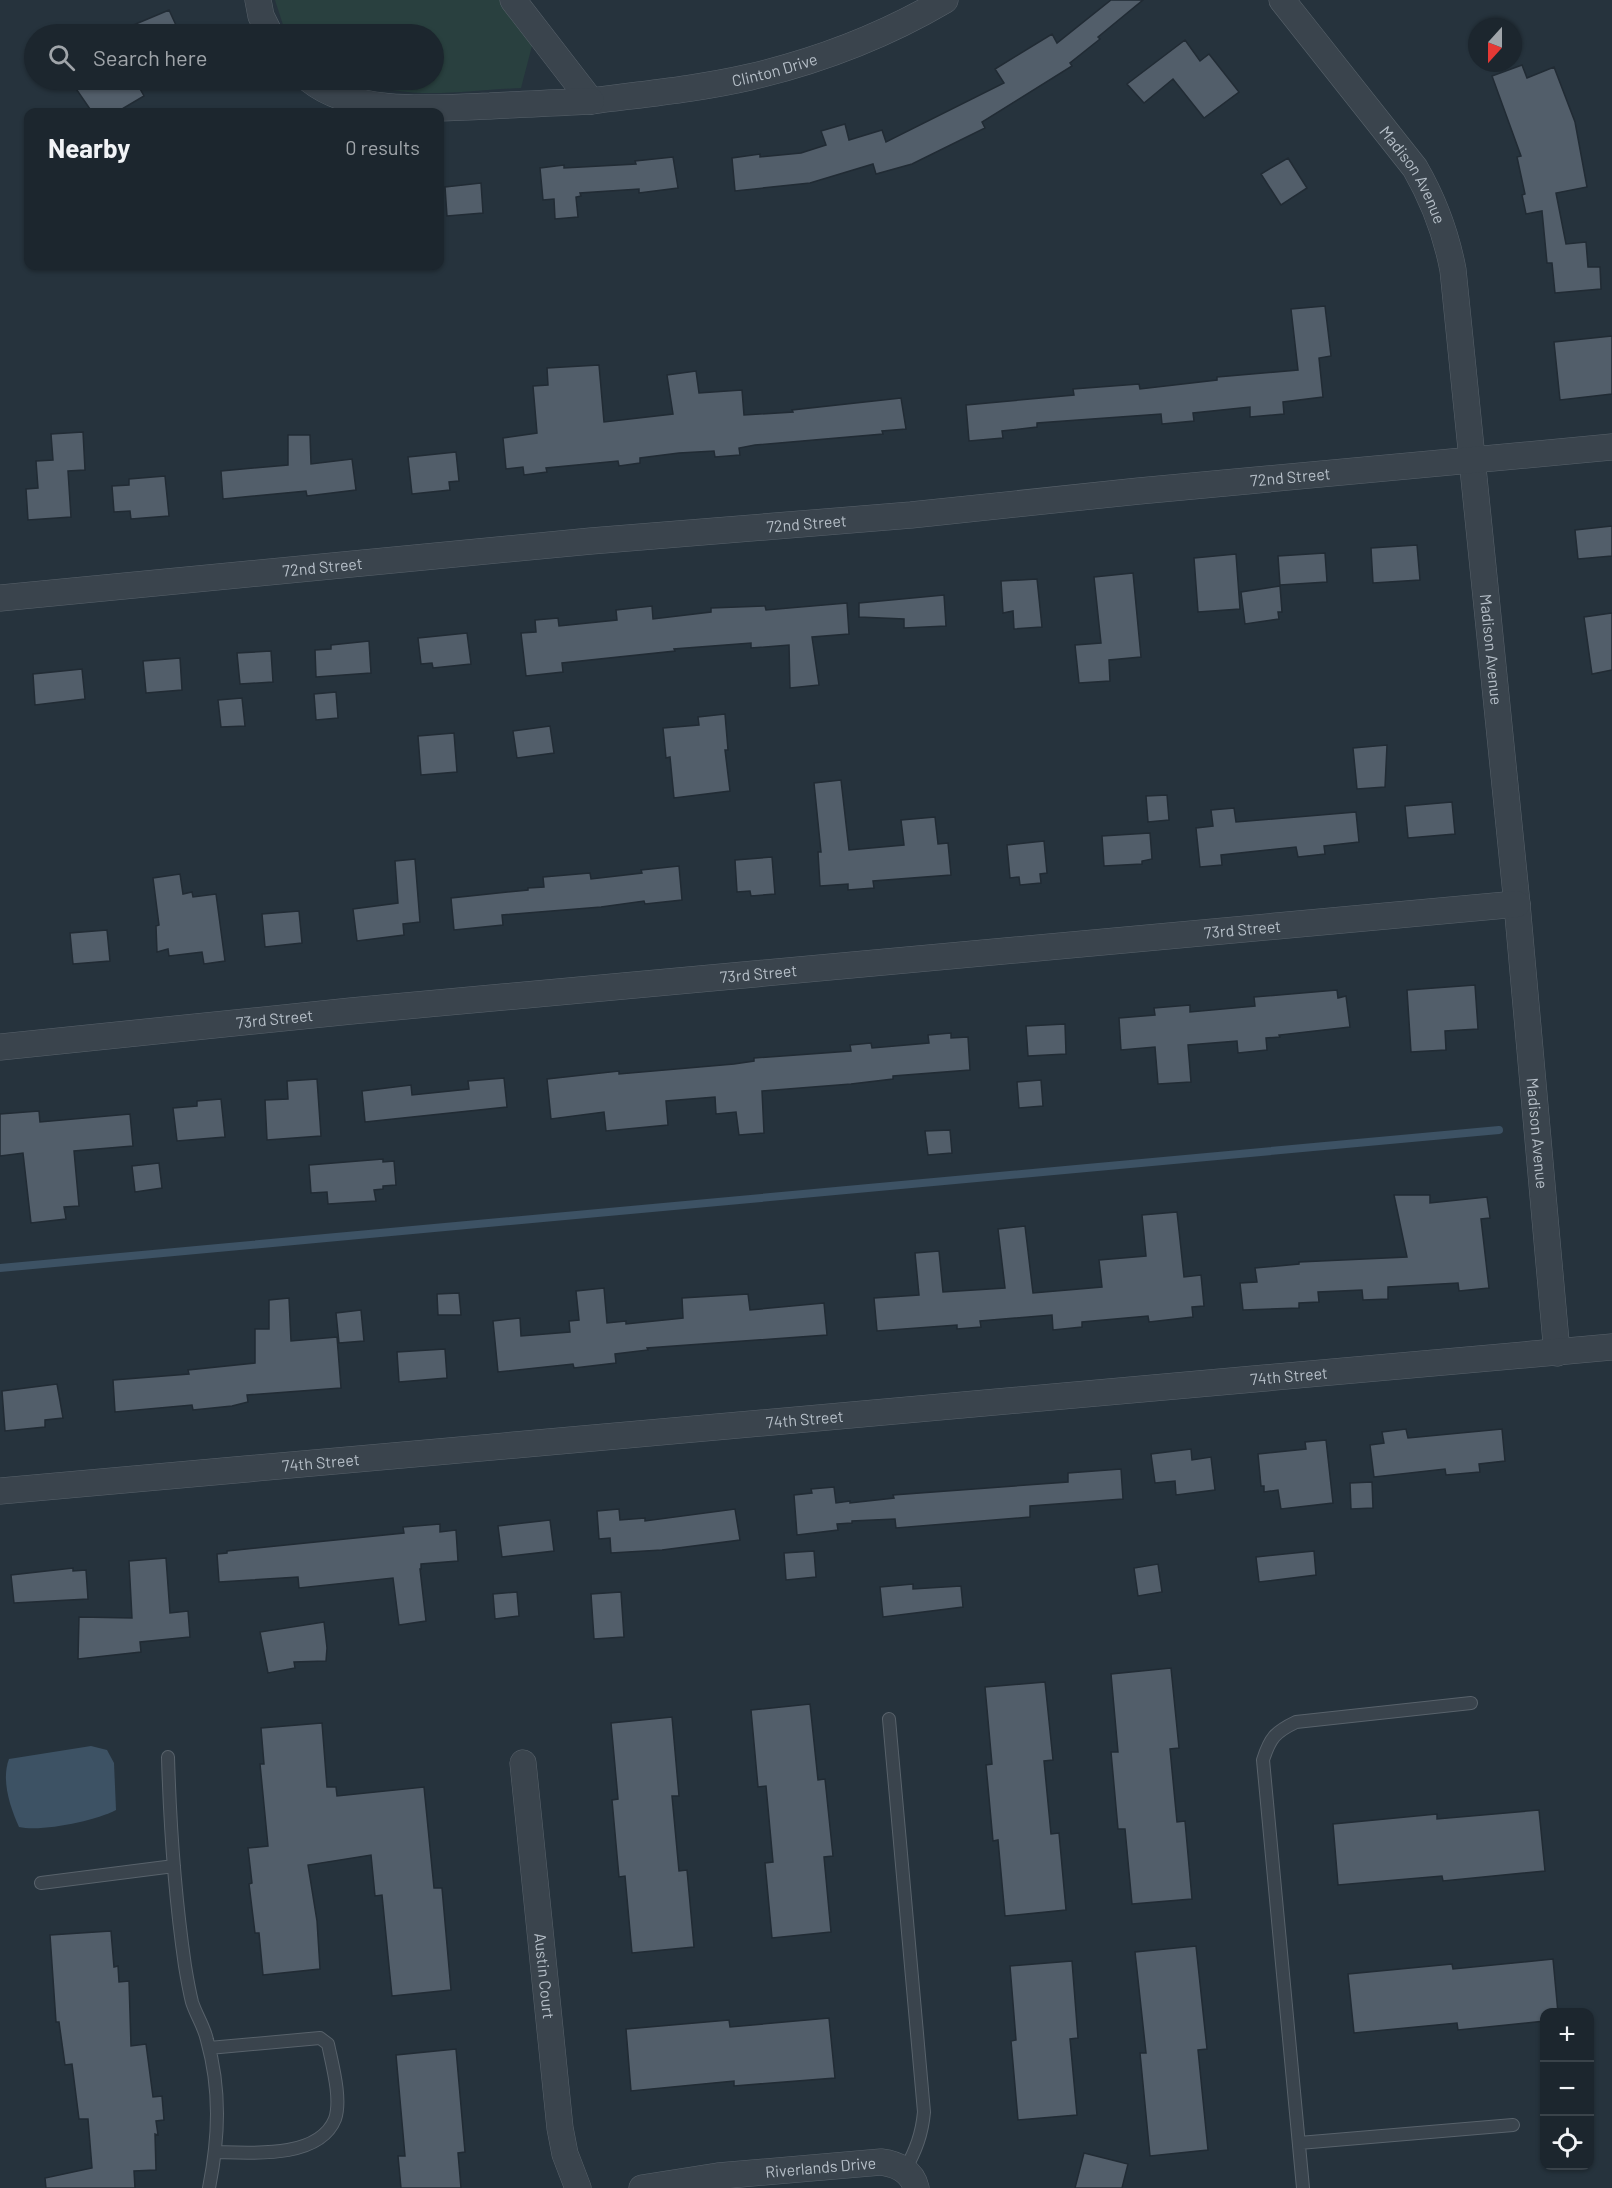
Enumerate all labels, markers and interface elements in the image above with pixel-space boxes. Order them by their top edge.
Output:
north arrow [1468,18,1522,72]
search box [24,24,444,90]
icon: search [45,41,78,74]
text: Search here [93,44,207,70]
street label: Clinton Drive [730,49,820,90]
street label: Madison Avenue [1376,122,1450,226]
text: Nearby [48,132,130,163]
text: 0 results [345,135,420,159]
street label: 72nd Street [1249,463,1331,490]
street label: 72nd Street [766,510,847,536]
street label: 72nd Street [282,553,363,580]
street label: Madison Avenue [1477,593,1507,706]
street label: 73rd Street [1203,916,1282,942]
street label: 73rd Street [719,960,798,986]
street label: 73rd Street [235,1005,314,1032]
street label: Madison Avenue [1524,1077,1552,1190]
street label: 74th Street [1249,1362,1328,1388]
street label: 74th Street [765,1406,844,1432]
street label: 74th Street [281,1449,360,1475]
street label: Austin Court [531,1932,559,2020]
map controls [1540,2008,1594,2170]
button: + [1540,2008,1594,2062]
button: − [1540,2062,1594,2116]
button: locate [1540,2116,1594,2170]
street label: Riverlands Drive [764,2152,877,2181]

